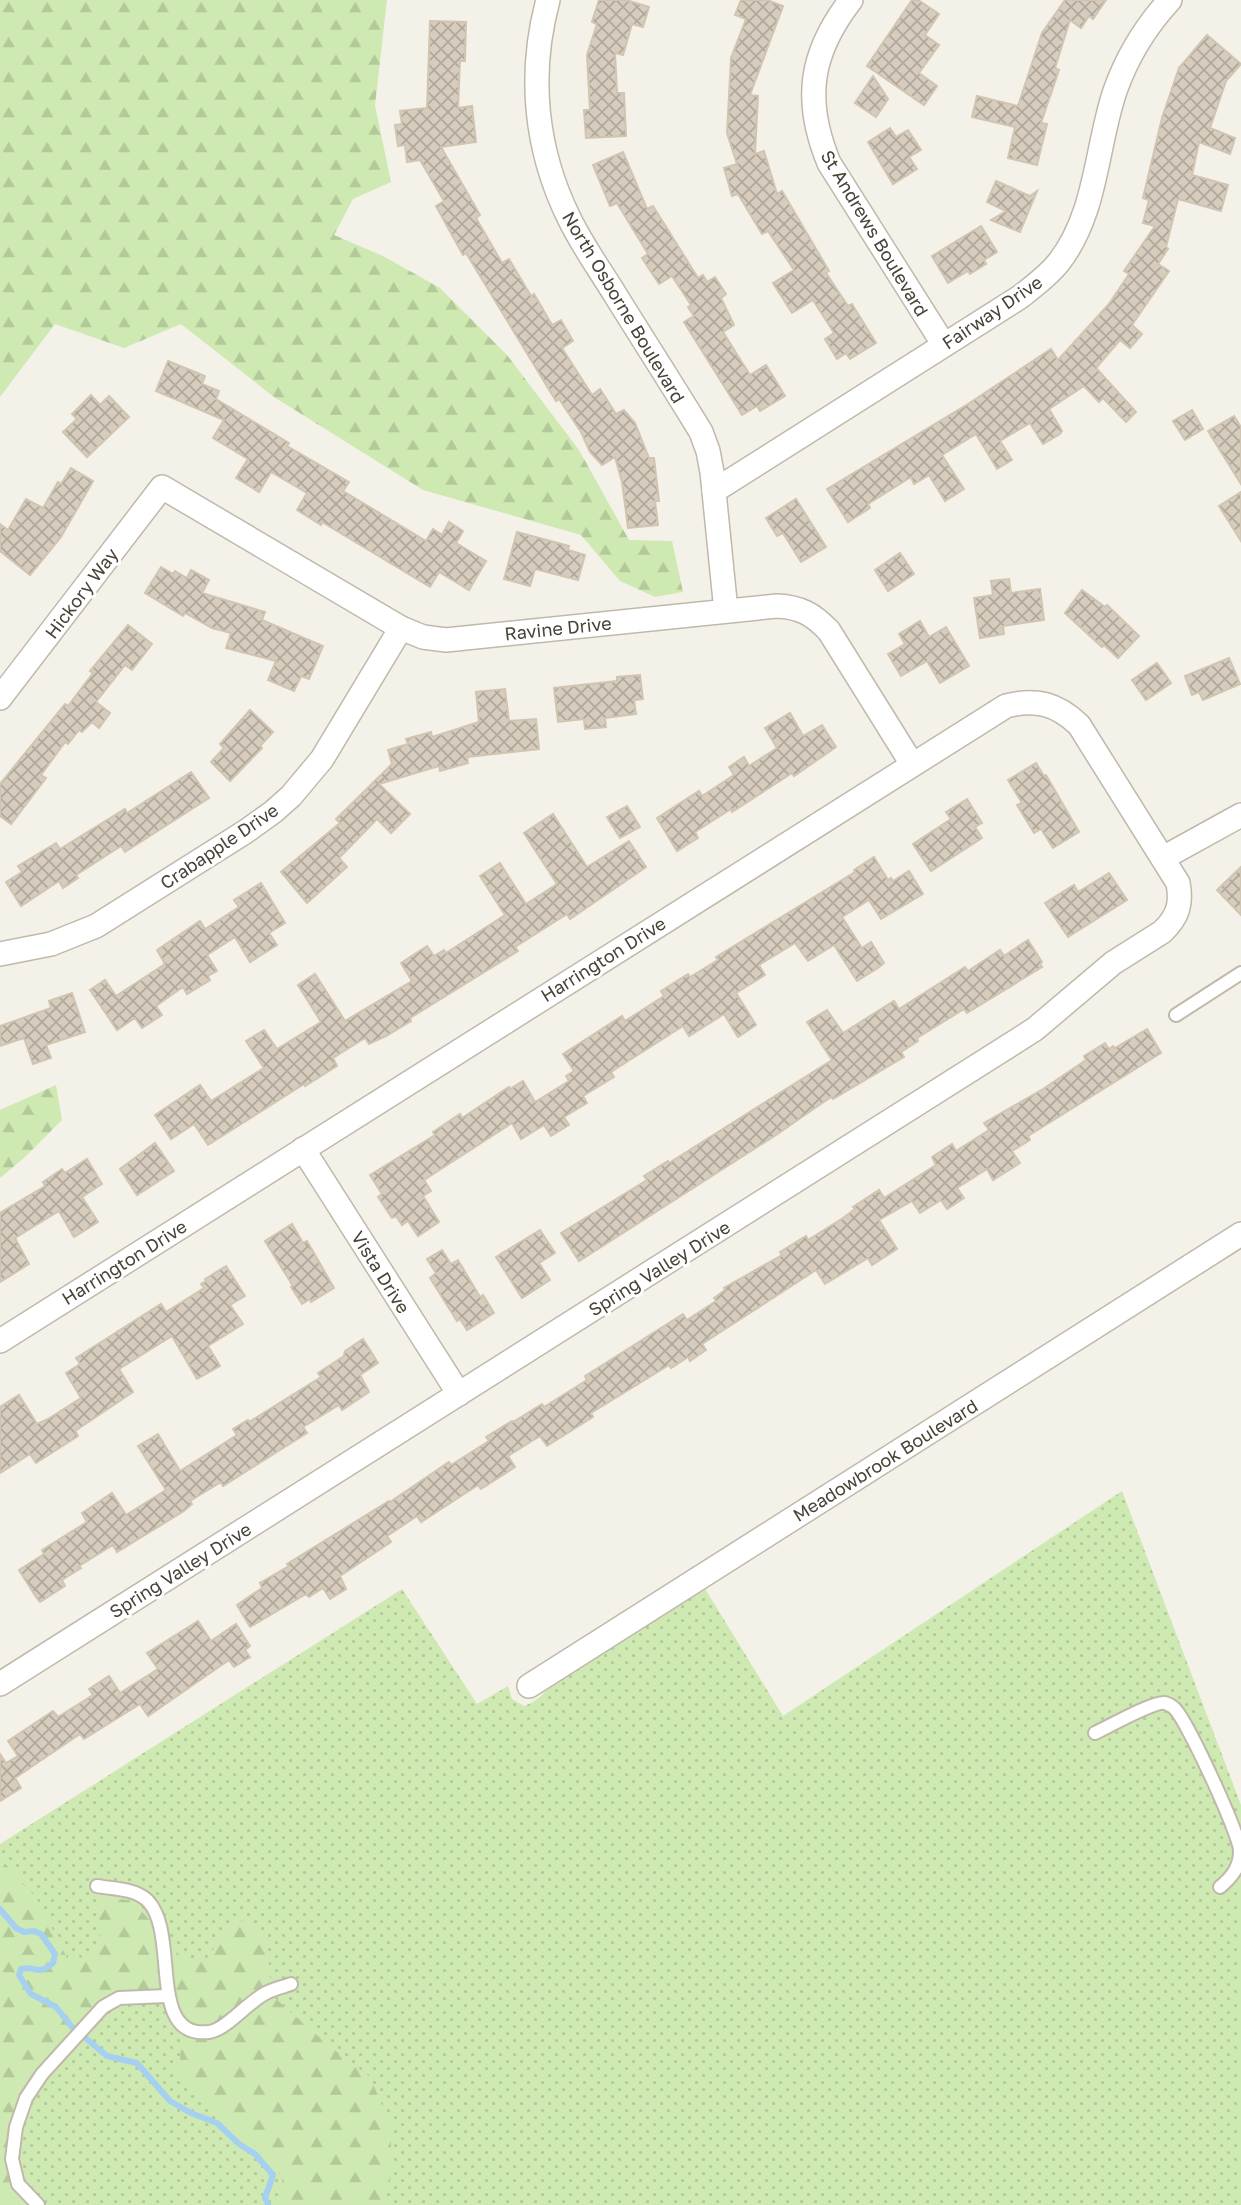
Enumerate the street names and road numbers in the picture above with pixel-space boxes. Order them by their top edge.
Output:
street label: St Andrews Boulevard [817,146,933,320]
street label: North Osborne Boulevard [558,207,690,407]
street label: Fairway Drive [938,270,1046,354]
street label: Hickory Way [40,543,122,643]
street label: Ravine Drive [503,611,613,645]
street label: Crabapple Drive [156,798,282,894]
street label: Harrington Drive [537,912,669,1006]
street label: Harrington Drive [58,1215,190,1309]
street label: Spring Valley Drive [584,1216,734,1320]
street label: Vista Drive [347,1227,415,1317]
street label: Meadowbrook Boulevard [789,1394,981,1526]
street label: Spring Valley Drive [105,1518,255,1622]

